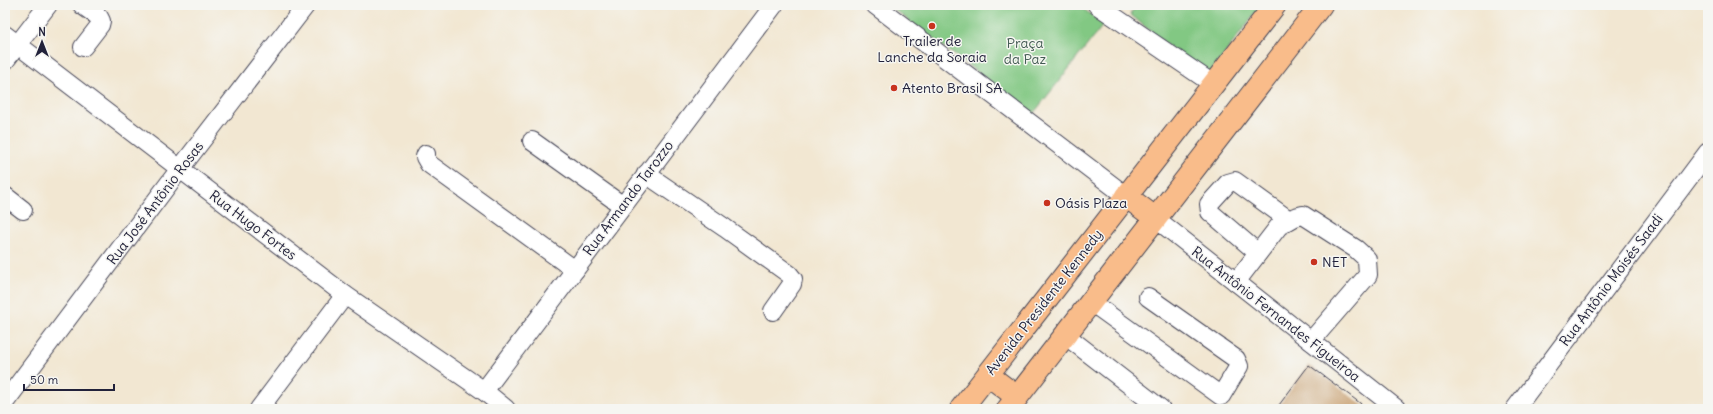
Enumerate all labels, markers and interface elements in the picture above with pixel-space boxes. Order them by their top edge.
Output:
marker: Trailer de Lanche da Soraia [927,21,937,31]
north arrow [22,22,62,62]
text: N [38,25,46,39]
place label: Trailer de Lanche da Soraia [877,32,987,66]
park label: Praça da Paz [1004,34,1046,68]
place label: Atento Brasil SA [902,79,1002,97]
marker: Atento Brasil SA [889,83,899,93]
street label: Rua Armando Tarozzo [579,137,677,259]
street label: Rua José Antônio Rosas [103,138,207,268]
street label: Rua Hugo Fortes [206,186,300,264]
place label: Oásis Plaza [1055,194,1127,212]
marker: Oásis Plaza [1042,198,1052,208]
street label: Rua Antônio Moisés Saadi [1555,210,1667,350]
street label: Avenida Presidente Kennedy [982,226,1106,378]
street label: Rua Antônio Fernandes Figueiroa [1188,242,1364,386]
place label: NET [1322,253,1347,271]
marker: NET [1309,257,1319,267]
scale bar [24,366,114,392]
text: 50 m [30,372,59,387]

